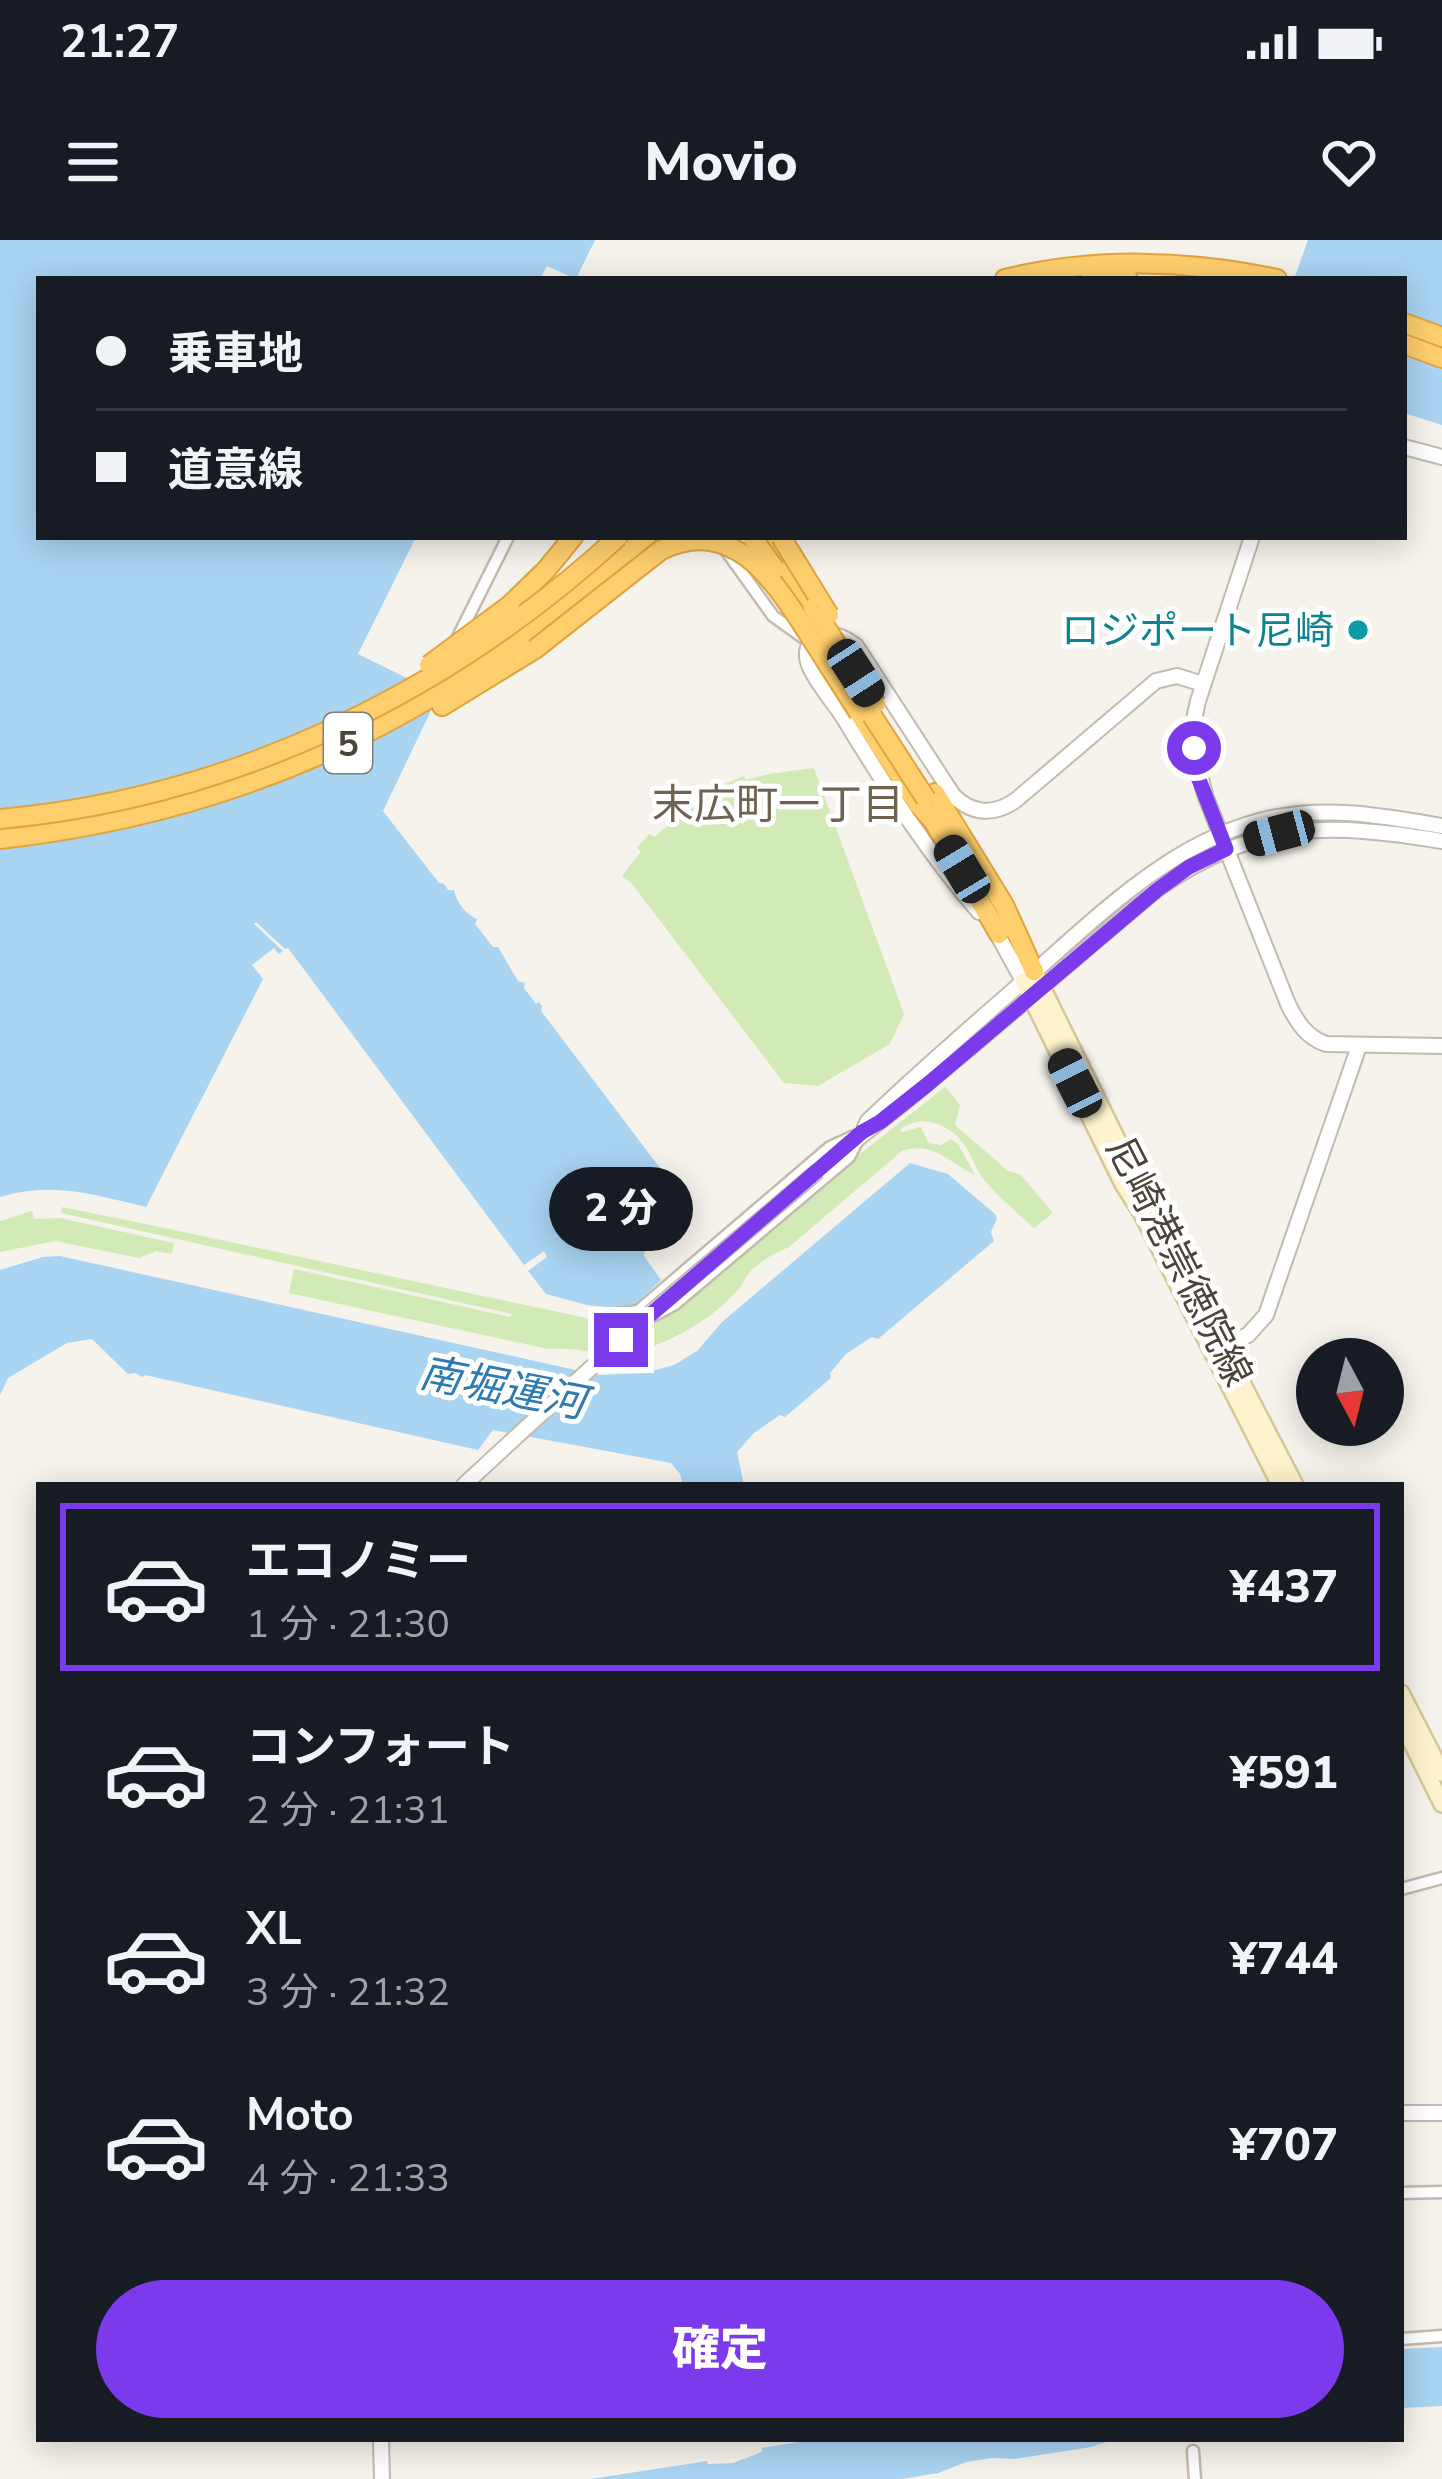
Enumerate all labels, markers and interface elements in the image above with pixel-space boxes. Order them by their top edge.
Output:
text: 21:27 [60,12,179,73]
text: Movio [644,125,798,199]
icon: menu [60,129,126,195]
icon: heart [1316,129,1382,195]
text: 乗車地 [168,324,303,385]
text: 道意線 [168,440,303,501]
place label: ロジポート尼崎 [1061,605,1334,658]
marker: ロジポート尼崎 [1345,617,1371,643]
car [821,633,891,713]
road number: 5 [324,713,372,773]
route start [1167,721,1221,775]
district label: 末広町一丁目 [652,777,904,834]
car [1240,806,1318,860]
car [928,829,996,909]
car [1043,1043,1107,1123]
street label: 尼崎港崇徳院線 [1093,1128,1264,1395]
callout: 2 分 [549,1166,693,1250]
text: 2 分 [584,1182,658,1235]
route end [594,1313,648,1367]
north arrow [1296,1338,1404,1446]
map controls [1296,1338,1404,1446]
water label: 南堀運河 [415,1344,597,1434]
text: エコノミー [246,1531,471,1592]
icon: car [102,1533,210,1641]
text: ¥437 [1230,1557,1338,1618]
text: 1 分 · 21:30 [246,1598,450,1651]
text: コンフォート [246,1717,515,1778]
icon: car [102,1719,210,1827]
text: ¥591 [1230,1743,1338,1804]
text: 2 分 · 21:31 [246,1784,450,1837]
text: XL [246,1899,302,1960]
icon: car [102,1905,210,2013]
text: ¥744 [1230,1929,1338,1990]
text: 3 分 · 21:32 [246,1966,450,2019]
text: Moto [246,2085,354,2146]
icon: car [102,2091,210,2199]
text: ¥707 [1230,2115,1338,2176]
text: 4 分 · 21:33 [246,2152,450,2205]
button: 確定 [96,2280,1344,2418]

